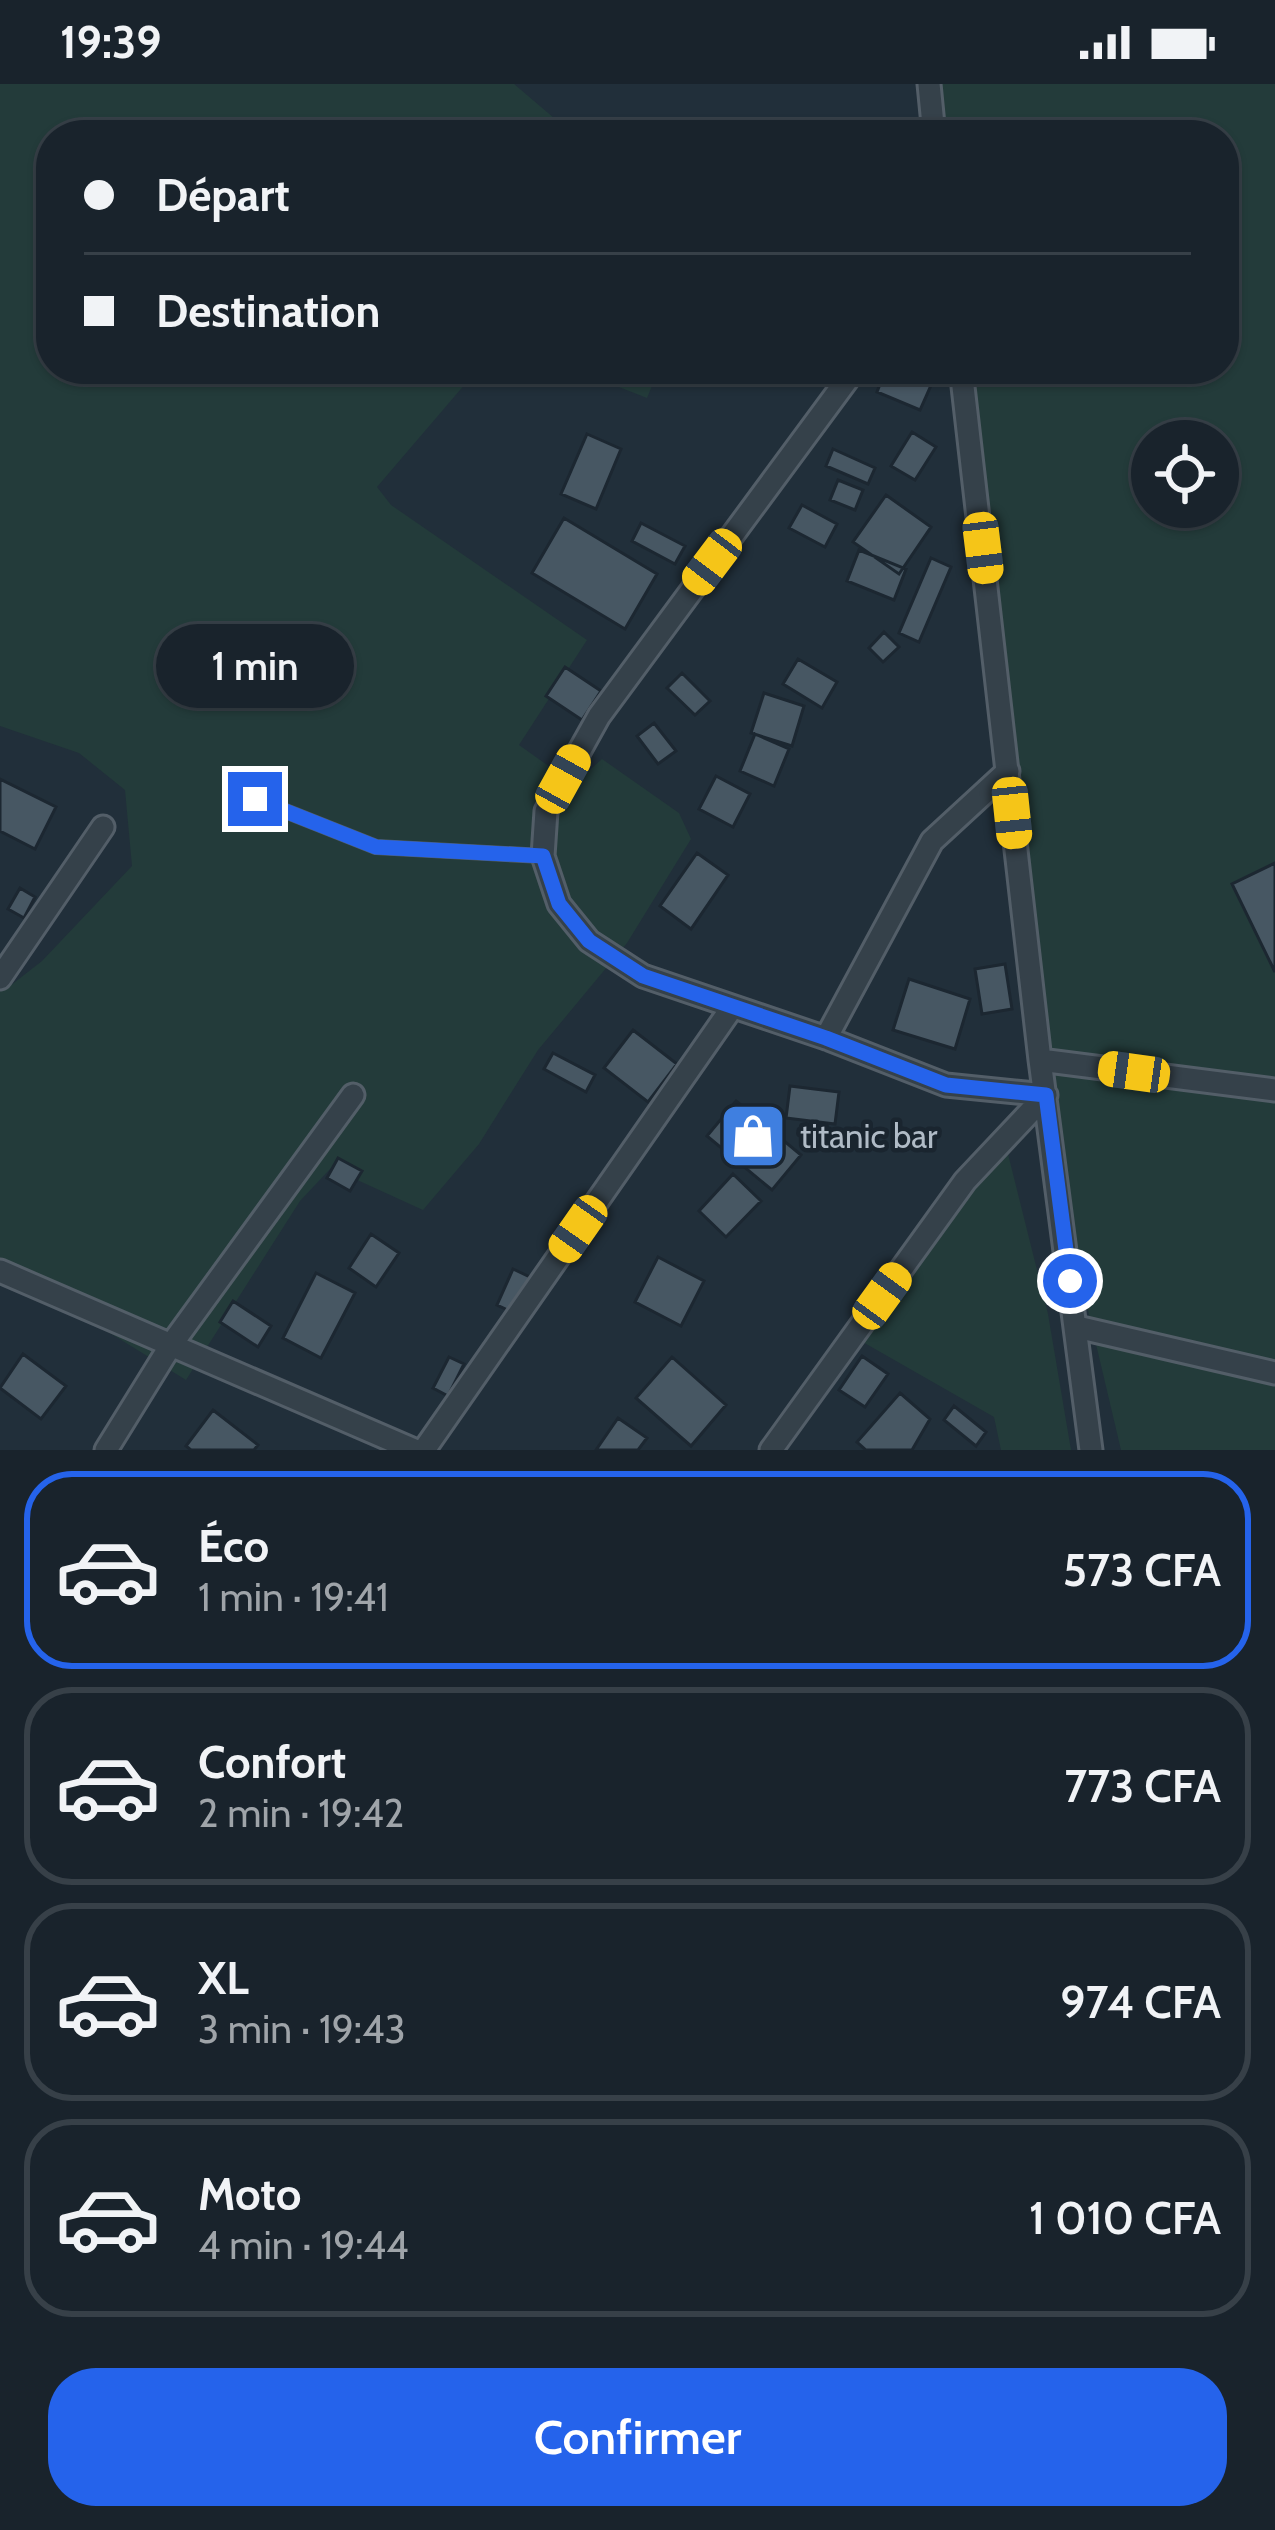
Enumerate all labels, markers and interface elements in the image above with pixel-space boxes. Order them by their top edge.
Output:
text: 19:39 [60,15,161,69]
text: Départ [156,168,290,222]
text: Destination [156,284,380,338]
map controls [1131,420,1239,528]
button: locate [1131,420,1239,528]
car [961,510,1005,586]
car [676,522,748,602]
callout: 1 min [156,625,354,709]
text: 1 min [211,642,299,690]
car [530,739,596,819]
route end [228,772,282,826]
car [990,775,1034,851]
car [1096,1049,1172,1095]
shop icon: titanic bar [718,1101,788,1171]
place label: titanic bar [800,1116,938,1156]
car [543,1189,613,1269]
route start [1043,1254,1097,1308]
car [846,1256,918,1336]
icon: car [54,1516,162,1624]
text: Éco [198,1519,269,1573]
text: 573 CFA [1063,1543,1221,1597]
text: 1 min · 19:41 [198,1573,389,1621]
icon: car [54,1732,162,1840]
text: Confort [198,1735,346,1789]
text: 773 CFA [1064,1759,1221,1813]
text: 2 min · 19:42 [198,1789,404,1837]
icon: car [54,1948,162,2056]
text: XL [198,1951,249,2005]
text: 974 CFA [1060,1975,1221,2029]
text: 3 min · 19:43 [198,2005,406,2053]
icon: car [54,2164,162,2272]
text: Moto [198,2167,301,2221]
text: 1 010 CFA [1029,2191,1221,2245]
text: 4 min · 19:44 [198,2221,408,2269]
button: Confirmer [48,2368,1227,2506]

